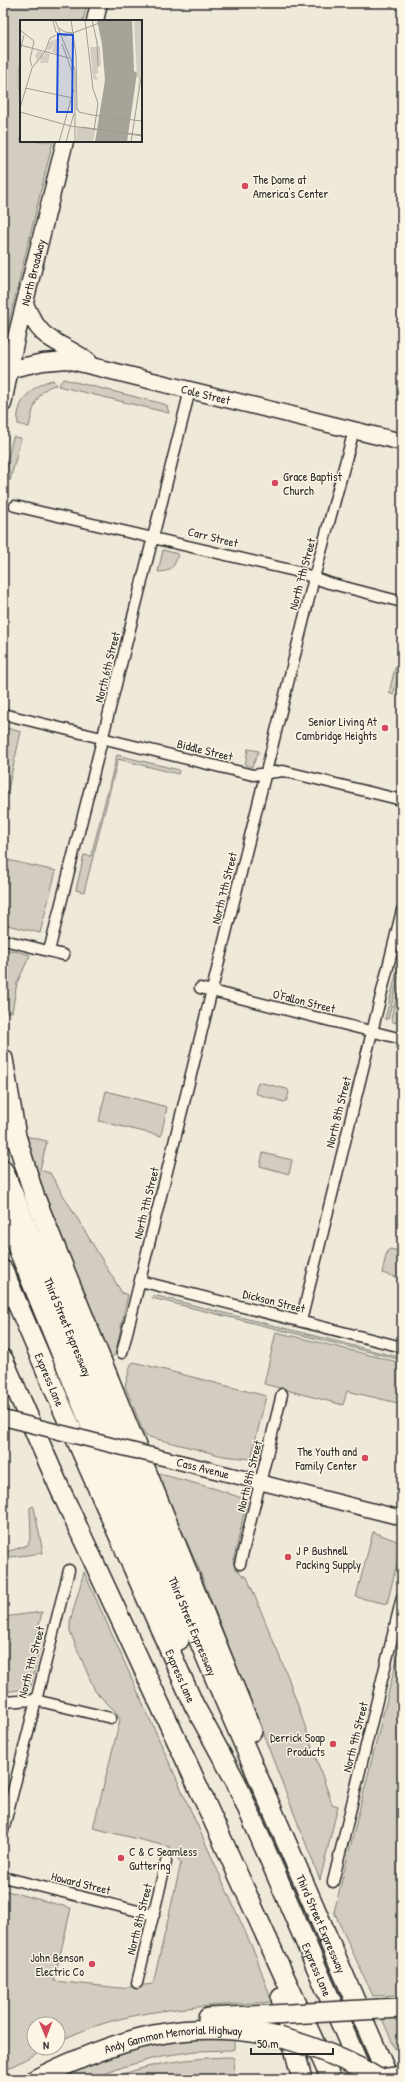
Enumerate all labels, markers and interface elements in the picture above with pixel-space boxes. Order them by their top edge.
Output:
inset map [20,20,142,142]
place label: The Dome at America's Center [253,171,328,202]
marker: The Dome at America's Center [240,181,250,191]
street label: North Broadway [16,237,49,307]
street label: Cole Street [179,380,233,408]
place label: Grace Baptist Church [283,468,343,499]
marker: Grace Baptist Church [270,478,280,488]
street label: Carr Street [186,523,241,552]
street label: North 7th Street [284,535,320,612]
street label: North 6th Street [90,629,124,704]
place label: Senior Living At Cambridge Heights [296,713,378,744]
marker: Senior Living At Cambridge Heights [380,723,390,733]
street label: Biddle Street [175,735,235,765]
street label: North 7th Street [207,849,241,926]
street label: O'Fallon Street [271,985,338,1017]
street label: North 8th Street [321,1074,355,1149]
street label: North 7th Street [129,1164,163,1241]
street label: Third Street Expressway [40,1275,97,1379]
street label: Dickson Street [241,1285,308,1317]
street label: Express Lane [31,1350,69,1409]
street label: North 8th Street [232,1438,266,1513]
place label: The Youth and Family Center [295,1443,357,1474]
street label: Cass Avenue [175,1453,231,1483]
marker: The Youth and Family Center [360,1453,370,1463]
place label: J P Bushnell Packing Supply [296,1542,361,1573]
marker: J P Bushnell Packing Supply [283,1552,293,1562]
street label: Third Street Expressway [165,1574,221,1678]
street label: North 7th Street [13,1623,49,1700]
street label: Express Lane [162,1646,200,1705]
street label: North 9th Street [338,1699,372,1774]
place label: Derrick Soap Products [270,1729,325,1760]
marker: Derrick Soap Products [328,1739,338,1749]
place label: C & C Seamless Guttering [129,1843,198,1874]
marker: C & C Seamless Guttering [116,1853,126,1863]
street label: Howard Street [49,1867,113,1899]
street label: Third Street Expressway [293,1871,350,1975]
street label: North 8th Street [122,1881,156,1956]
street label: Express Lane [298,1940,336,1999]
place label: John Benson Electric Co [30,1949,84,1980]
marker: John Benson Electric Co [87,1959,97,1969]
north arrow [26,2016,66,2056]
street label: Andy Gammon Memorial Highway [102,2021,243,2057]
scale bar [251,2030,333,2056]
text: 50 m [257,2035,278,2052]
text: N [43,2039,49,2053]

